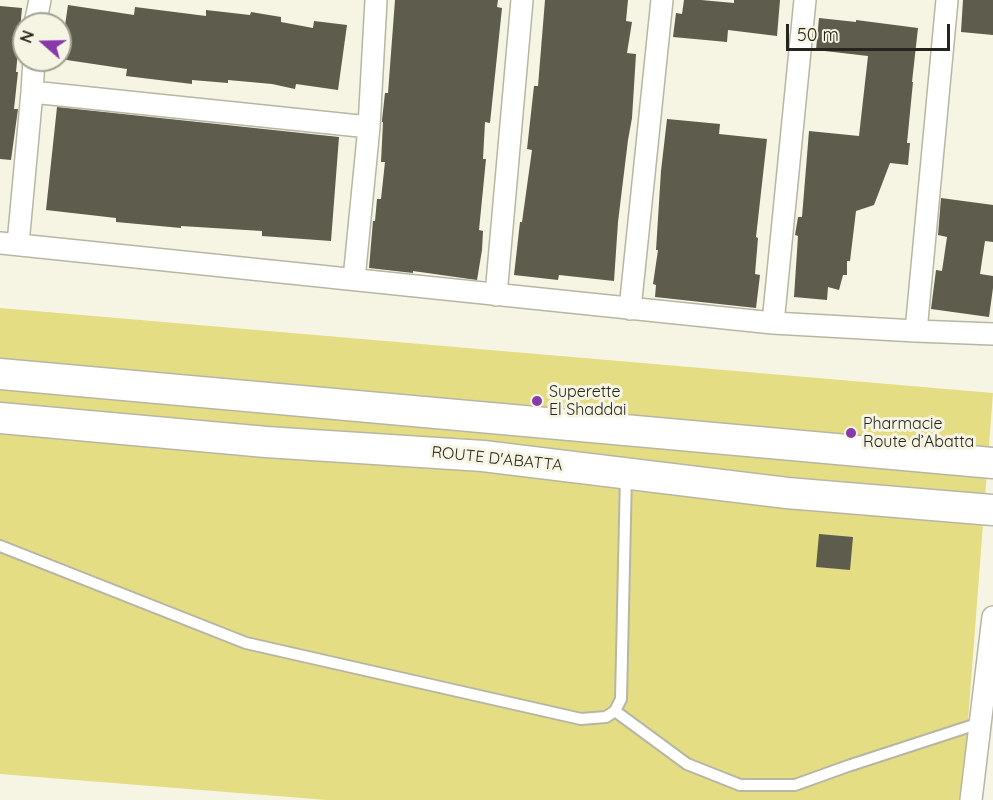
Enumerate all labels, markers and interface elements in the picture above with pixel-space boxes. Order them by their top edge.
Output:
north arrow [12,12,72,72]
scale bar [789,12,952,50]
text: 50 m [797,23,839,46]
text: N [16,28,38,45]
place label: Superette El Shaddai [549,382,626,420]
marker: Superette El Shaddai [530,394,544,408]
place label: Pharmacie Route d’Abatta [863,414,974,452]
marker: Pharmacie Route d’Abatta [844,426,858,440]
street label: ROUTE D'ABATTA [431,443,563,475]

